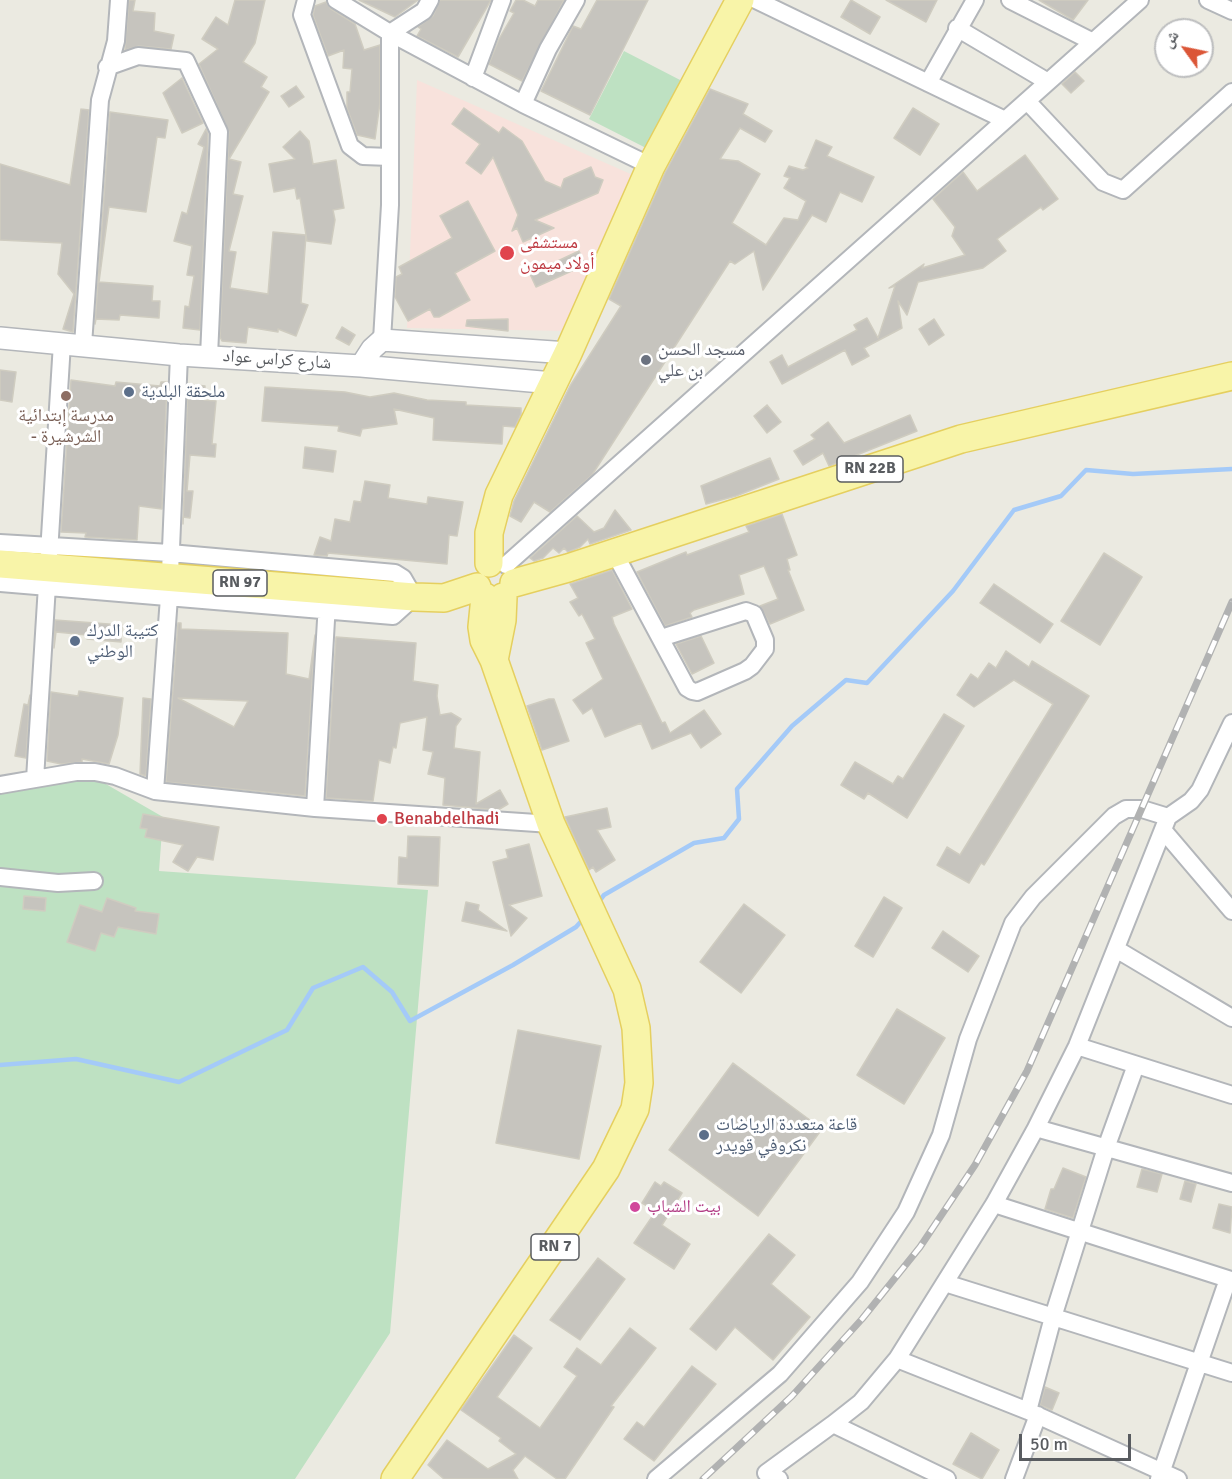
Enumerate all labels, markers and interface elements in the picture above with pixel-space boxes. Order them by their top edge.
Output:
north arrow [1154,18,1214,78]
text: ش [1158,27,1184,52]
place label: مستشفى أولاد ميمون [520,232,595,274]
marker: مستشفى أولاد ميمون [498,244,516,262]
place label: مسجد الحسن بن علي [658,339,745,382]
street label: شارع كراس عواد [222,345,332,375]
marker: مسجد الحسن بن علي [639,353,653,367]
place label: ملحقة البلدية [141,381,225,403]
marker: ملحقة البلدية [122,385,136,399]
marker: مدرسة إبتدائية - الشرشيرة [59,389,73,403]
place label: مدرسة إبتدائية - الشرشيرة [18,405,114,448]
road number: RN 22B [837,456,903,482]
road number: RN 97 [213,570,267,596]
place label: كتيبة الدرك الوطني [87,620,158,662]
marker: كتيبة الدرك الوطني [68,634,82,648]
place label: Benabdelhadi [394,808,499,830]
marker: Benabdelhadi [375,812,389,826]
place label: قاعة متعددة الرياضات نكروفي قويدر [716,1114,857,1156]
marker: قاعة متعددة الرياضات نكروفي قويدر [697,1128,711,1142]
place label: بيت الشباب [647,1196,721,1218]
marker: بيت الشباب [628,1200,642,1214]
road number: RN 7 [531,1234,579,1260]
scale bar [1022,1422,1134,1460]
text: 50 m [1030,1433,1068,1455]

